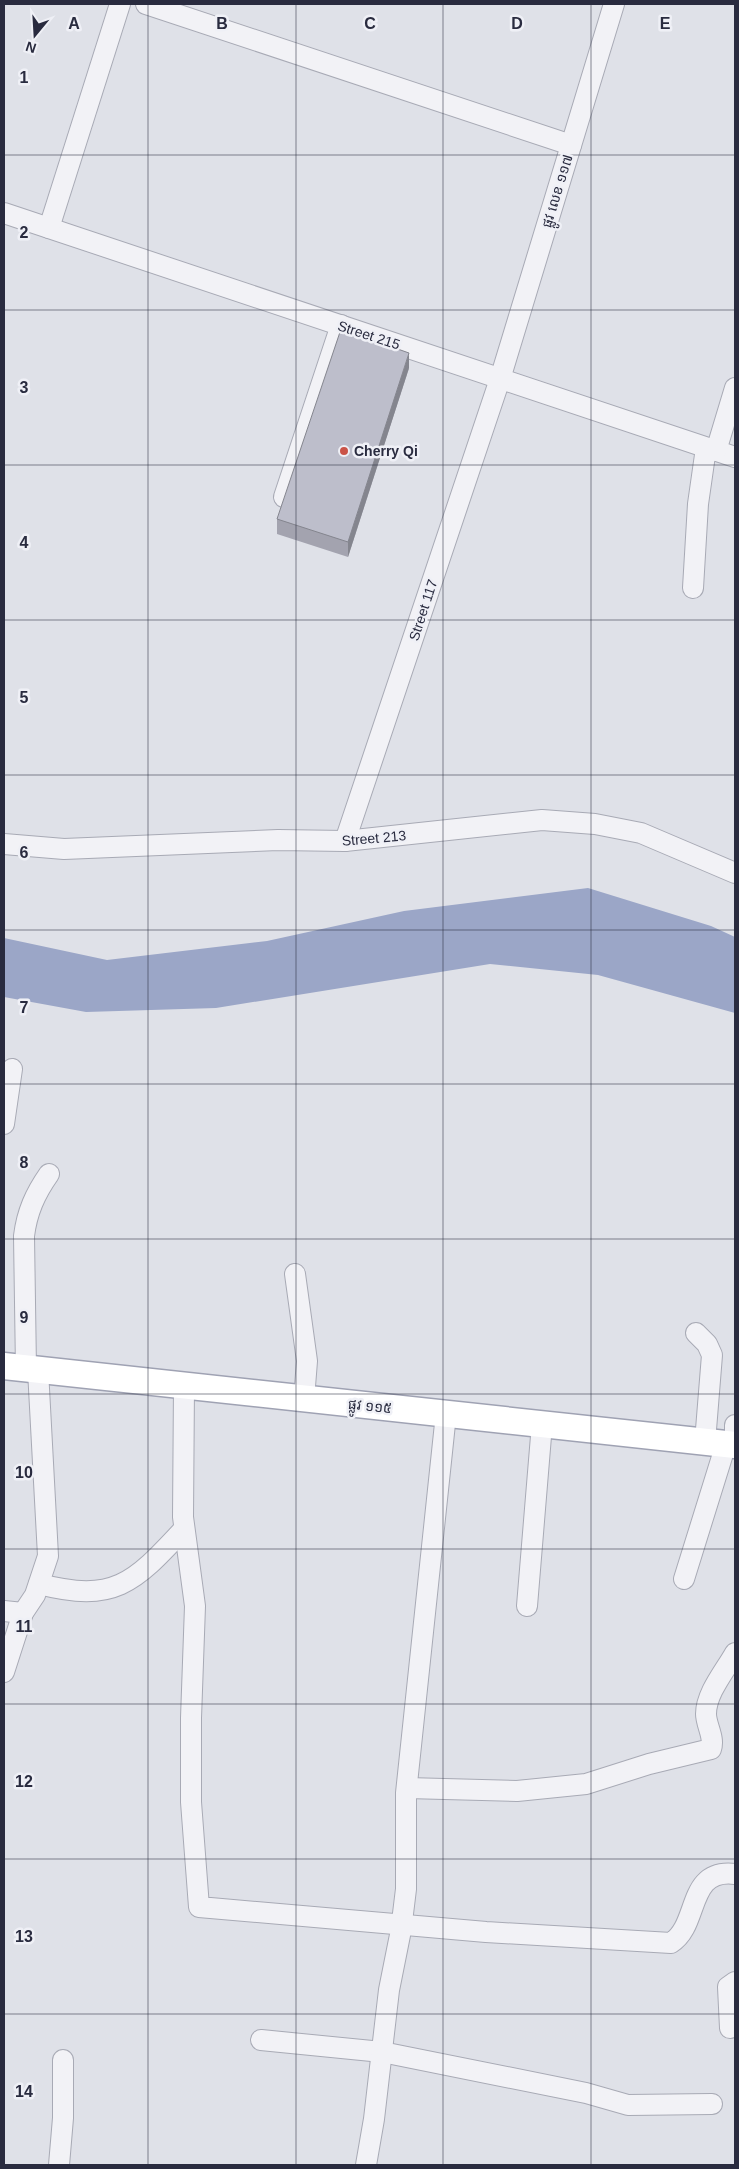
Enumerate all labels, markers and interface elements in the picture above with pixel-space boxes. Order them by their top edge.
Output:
north arrow [10,10,60,60]
text: A [68,15,80,32]
text: B [216,15,228,32]
text: C [364,15,376,32]
text: D [511,15,523,32]
text: E [660,15,671,32]
text: N [24,38,38,57]
text: 1 [20,69,29,86]
street label: ផ្លូវ លេខ ១១៧ [538,152,580,231]
text: 2 [20,224,29,241]
street label: Street 215 [336,317,402,353]
text: 3 [20,379,29,396]
place label: Cherry Qi [354,443,418,459]
marker: Cherry Qi [338,445,350,457]
text: 4 [20,534,29,551]
street label: Street 117 [406,577,440,643]
text: 5 [20,689,29,706]
street label: Street 213 [341,827,407,849]
text: 6 [20,844,29,861]
text: 7 [20,999,29,1016]
text: 8 [20,1154,29,1171]
text: 9 [20,1309,29,1326]
street label: ផ្លូវ ១១៥ [347,1396,393,1420]
text: 10 [15,1464,33,1481]
text: 11 [16,1618,33,1635]
text: 12 [15,1773,33,1790]
text: 13 [15,1928,33,1945]
text: 14 [15,2083,33,2100]

